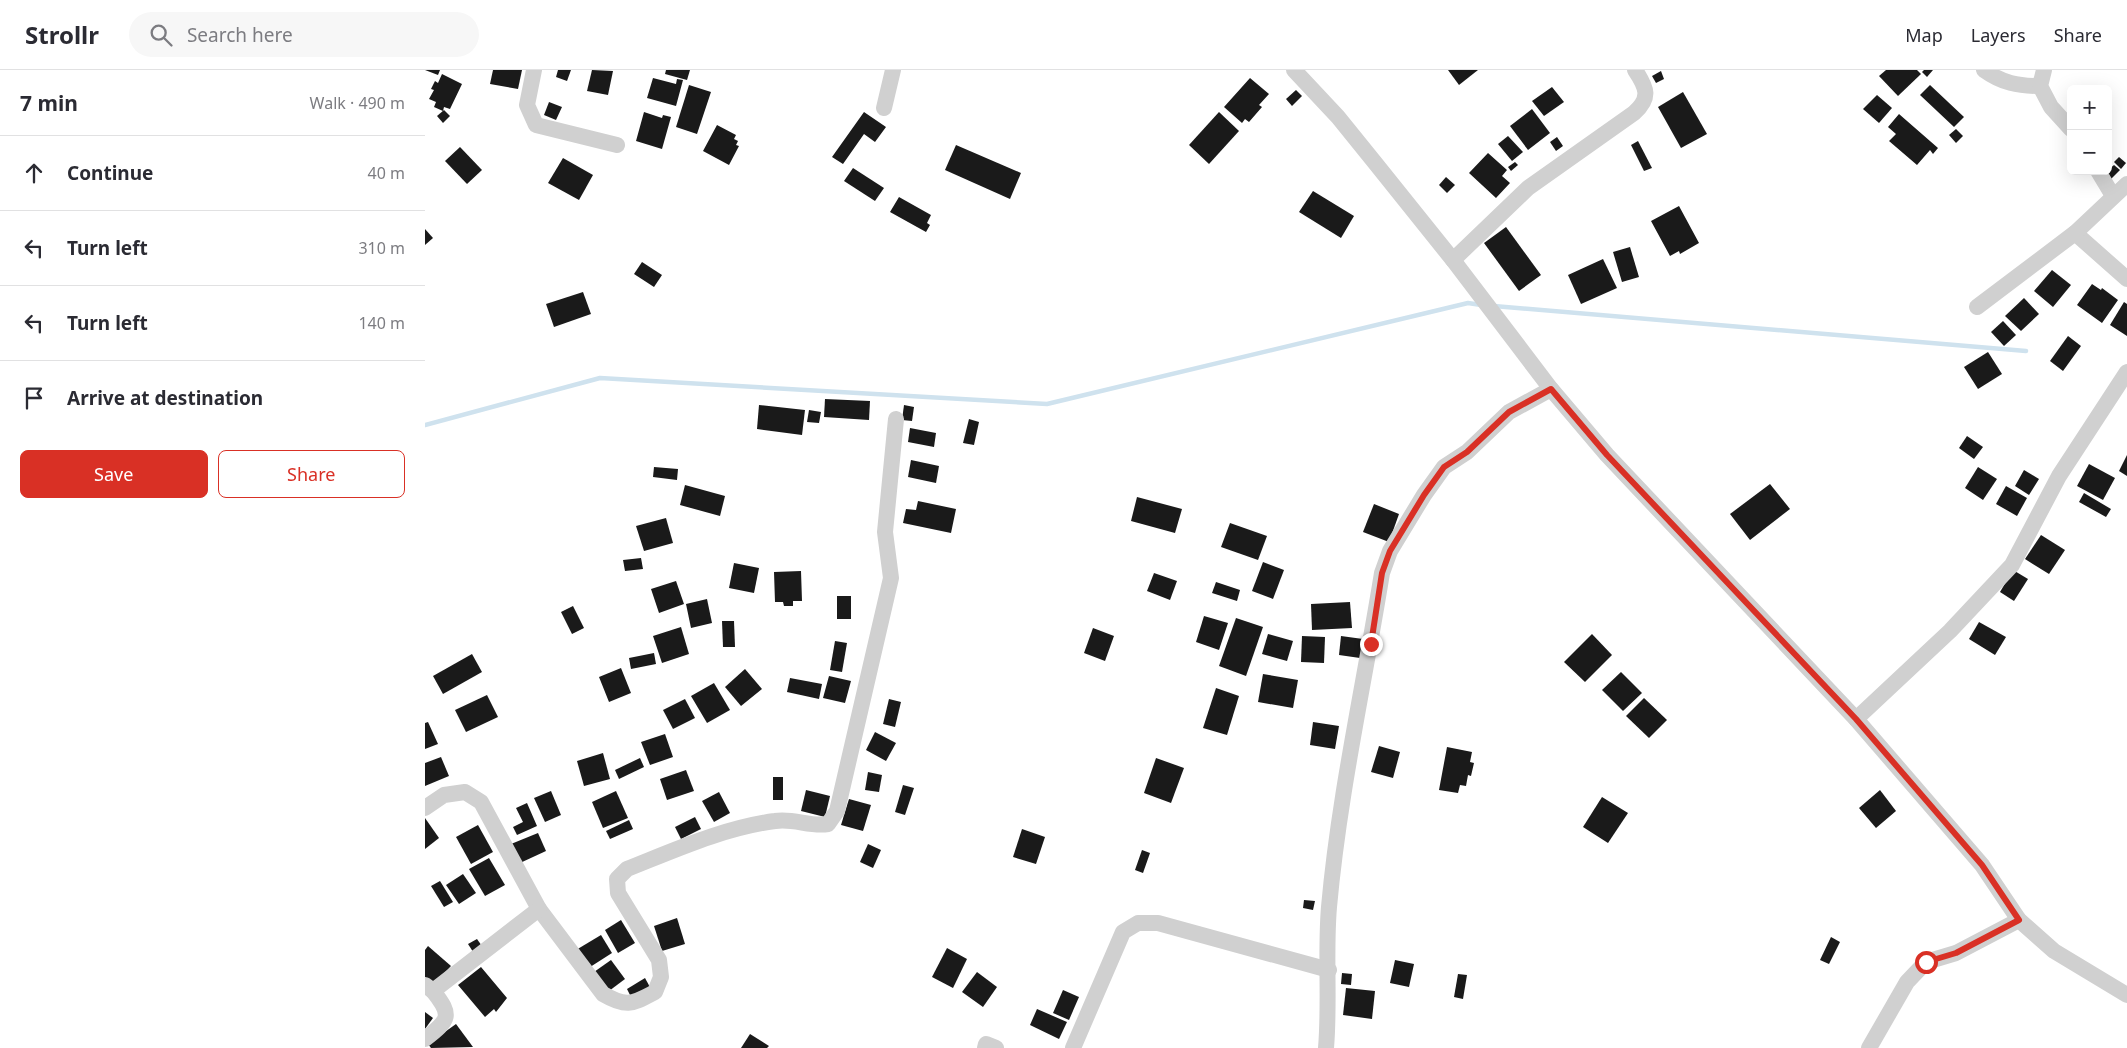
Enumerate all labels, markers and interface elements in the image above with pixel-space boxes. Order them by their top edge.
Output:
search box [129,12,479,57]
text: Strollr [25,18,99,51]
icon: search [147,21,175,49]
text: Search here [187,22,293,48]
text: Map [1905,23,1943,47]
text: Layers [1971,23,2026,47]
text: Share [2054,23,2102,47]
map controls [2067,85,2112,175]
button: + [2067,85,2112,130]
text: 7 min [20,89,78,117]
text: Walk · 490 m [310,92,405,114]
button: − [2067,130,2112,175]
icon: ahead [20,159,48,187]
text: Continue [67,160,153,186]
text: 40 m [368,162,405,184]
icon: left [20,234,48,262]
text: Turn left [67,235,148,261]
text: 310 m [358,237,405,259]
icon: left [20,309,48,337]
text: Turn left [67,310,148,336]
text: 140 m [358,312,405,334]
icon: arrive [20,384,48,412]
text: Arrive at destination [67,385,263,411]
button: Save [20,450,208,498]
button: Share [218,450,405,498]
route end [1360,633,1383,656]
route start [1915,951,1938,974]

